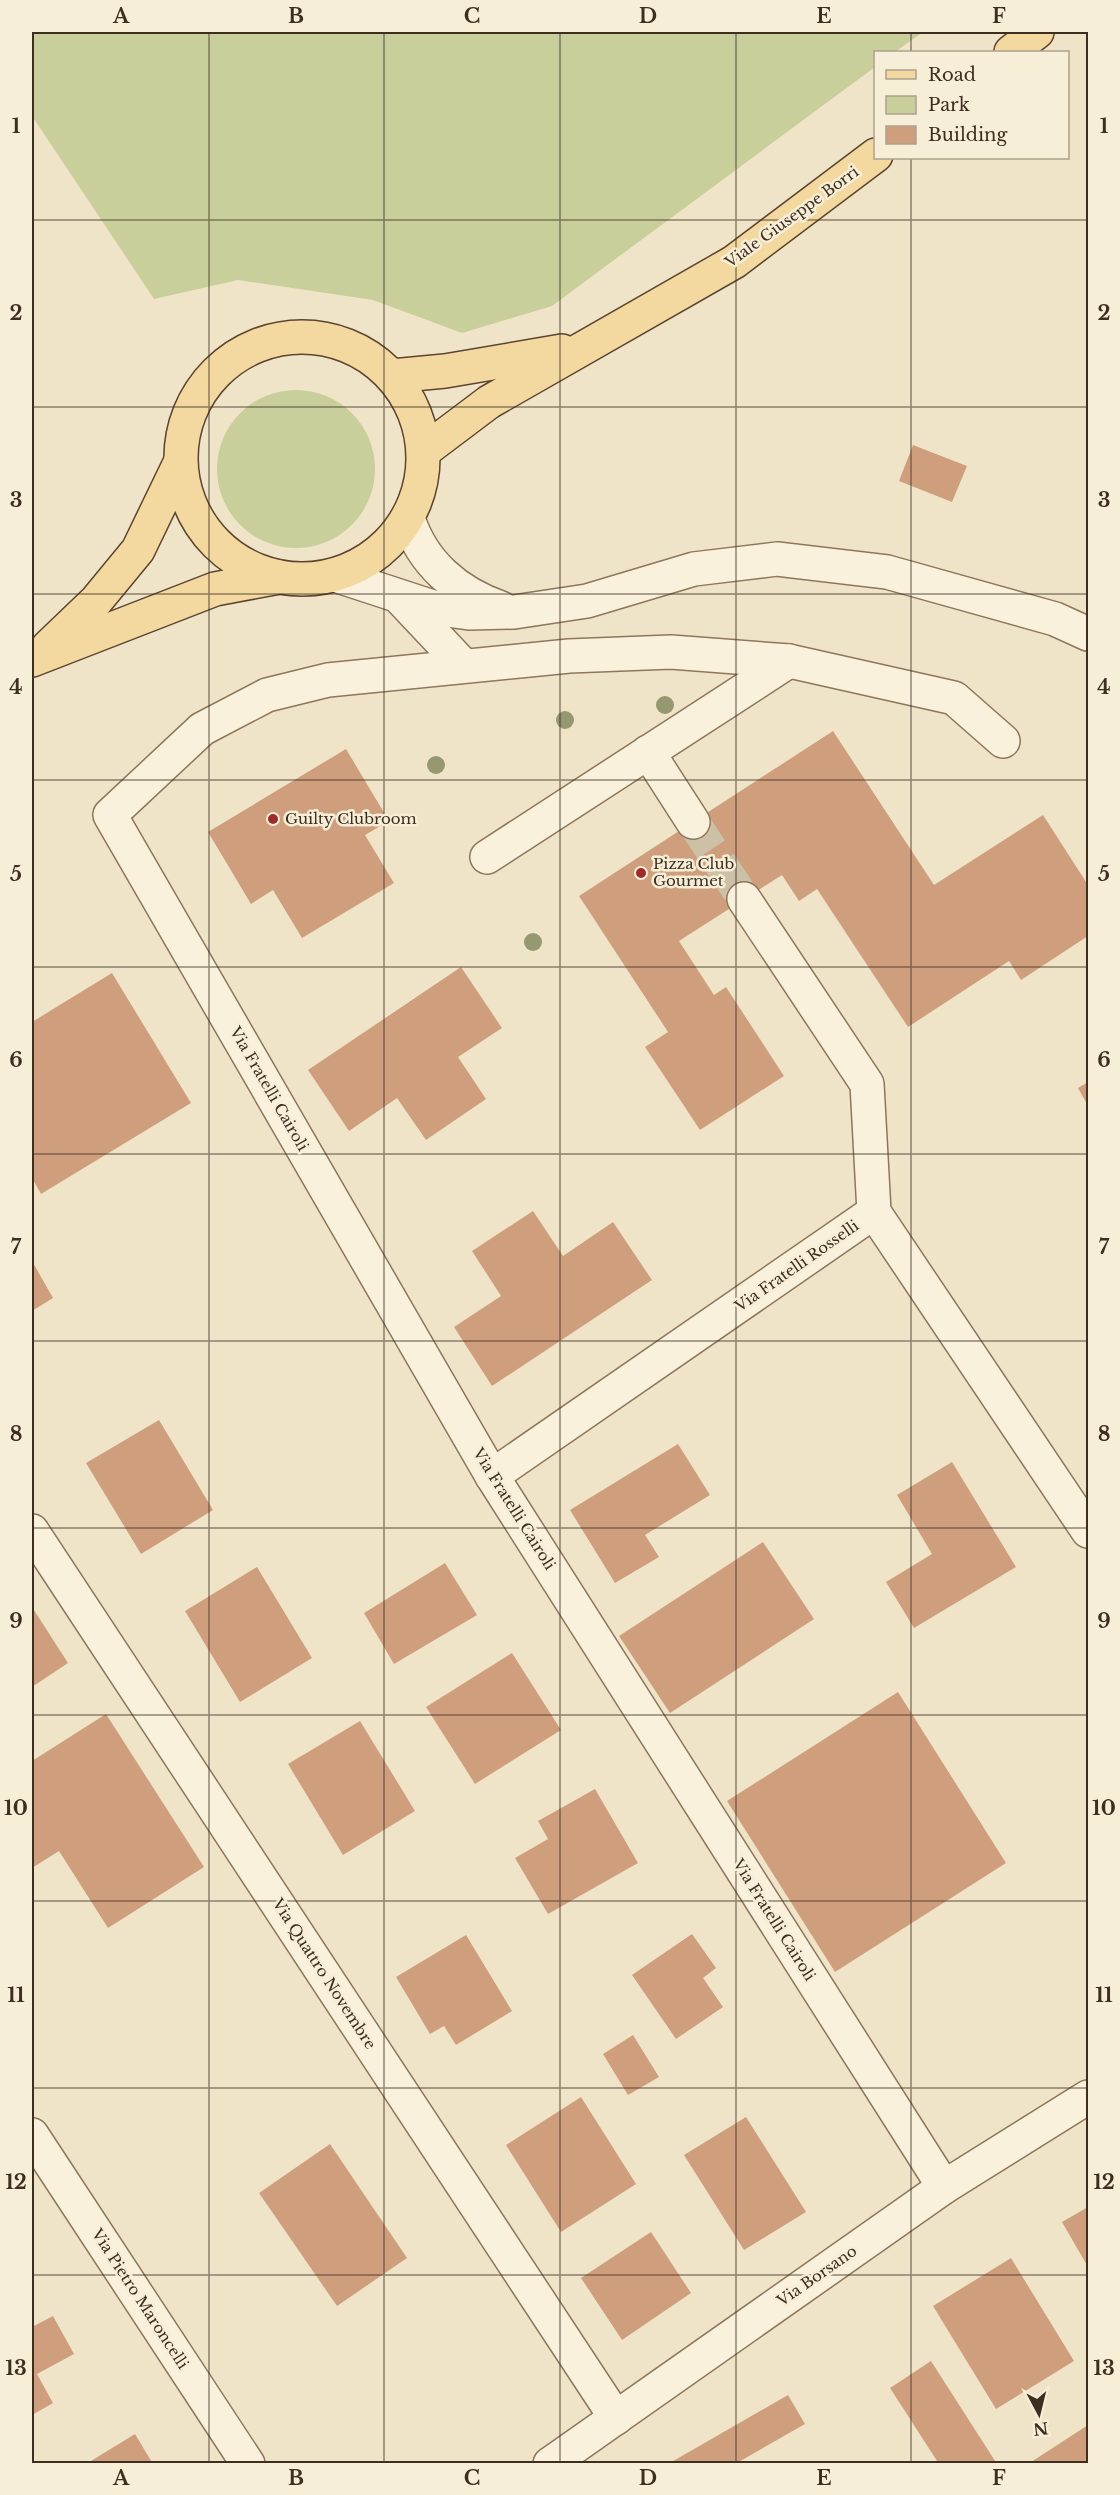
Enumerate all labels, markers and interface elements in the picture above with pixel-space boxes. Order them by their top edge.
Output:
text: A [112,4,130,28]
text: B [288,4,304,28]
text: C [464,4,480,28]
text: D [639,4,657,28]
text: E [816,4,832,28]
text: F [992,4,1006,28]
legend [874,51,1069,159]
text: Road [928,64,976,86]
text: Park [928,94,970,116]
text: 1 [12,114,21,138]
text: 1 [1100,114,1109,138]
text: Building [928,124,1007,146]
street label: Viale Giuseppe Borri [720,162,862,272]
text: 2 [9,301,23,325]
text: 2 [1097,301,1111,325]
text: 3 [10,488,22,512]
text: 3 [1098,488,1110,512]
text: 4 [9,675,23,699]
text: 4 [1097,675,1111,699]
place label: Guilty Clubroom [285,809,417,828]
marker: Guilty Clubroom [266,812,280,826]
place label: Pizza Club Gourmet [653,854,735,890]
text: 5 [10,862,22,886]
text: 5 [1098,862,1110,886]
marker: Pizza Club Gourmet [634,866,648,880]
street label: Via Fratelli Cairoli [226,1022,313,1154]
text: 6 [9,1048,23,1072]
text: 6 [1097,1048,1111,1072]
street label: Via Fratelli Rosselli [730,1216,862,1316]
text: 7 [11,1235,22,1259]
text: 7 [1099,1235,1110,1259]
text: 8 [10,1422,22,1446]
text: 8 [1098,1422,1110,1446]
street label: Via Fratelli Cairoli [469,1443,560,1573]
text: 9 [9,1609,23,1633]
text: 9 [1097,1609,1111,1633]
text: 10 [4,1796,28,1820]
text: 10 [1092,1796,1116,1820]
street label: Via Fratelli Cairoli [729,1854,820,1984]
street label: Via Quattro Novembre [268,1894,380,2053]
text: 11 [7,1983,25,2007]
text: 11 [1095,1983,1113,2007]
text: 12 [5,2170,27,2194]
text: 12 [1093,2170,1115,2194]
street label: Via Pietro Maroncelli [87,2224,193,2372]
street label: Via Borsano [772,2241,860,2311]
text: 13 [5,2356,27,2380]
text: 13 [1093,2356,1115,2380]
north arrow [1009,2384,1069,2444]
text: N [1032,2418,1050,2440]
text: A [112,2466,130,2490]
text: B [288,2466,304,2490]
text: C [464,2466,480,2490]
text: D [639,2466,657,2490]
text: E [816,2466,832,2490]
text: F [992,2466,1006,2490]

